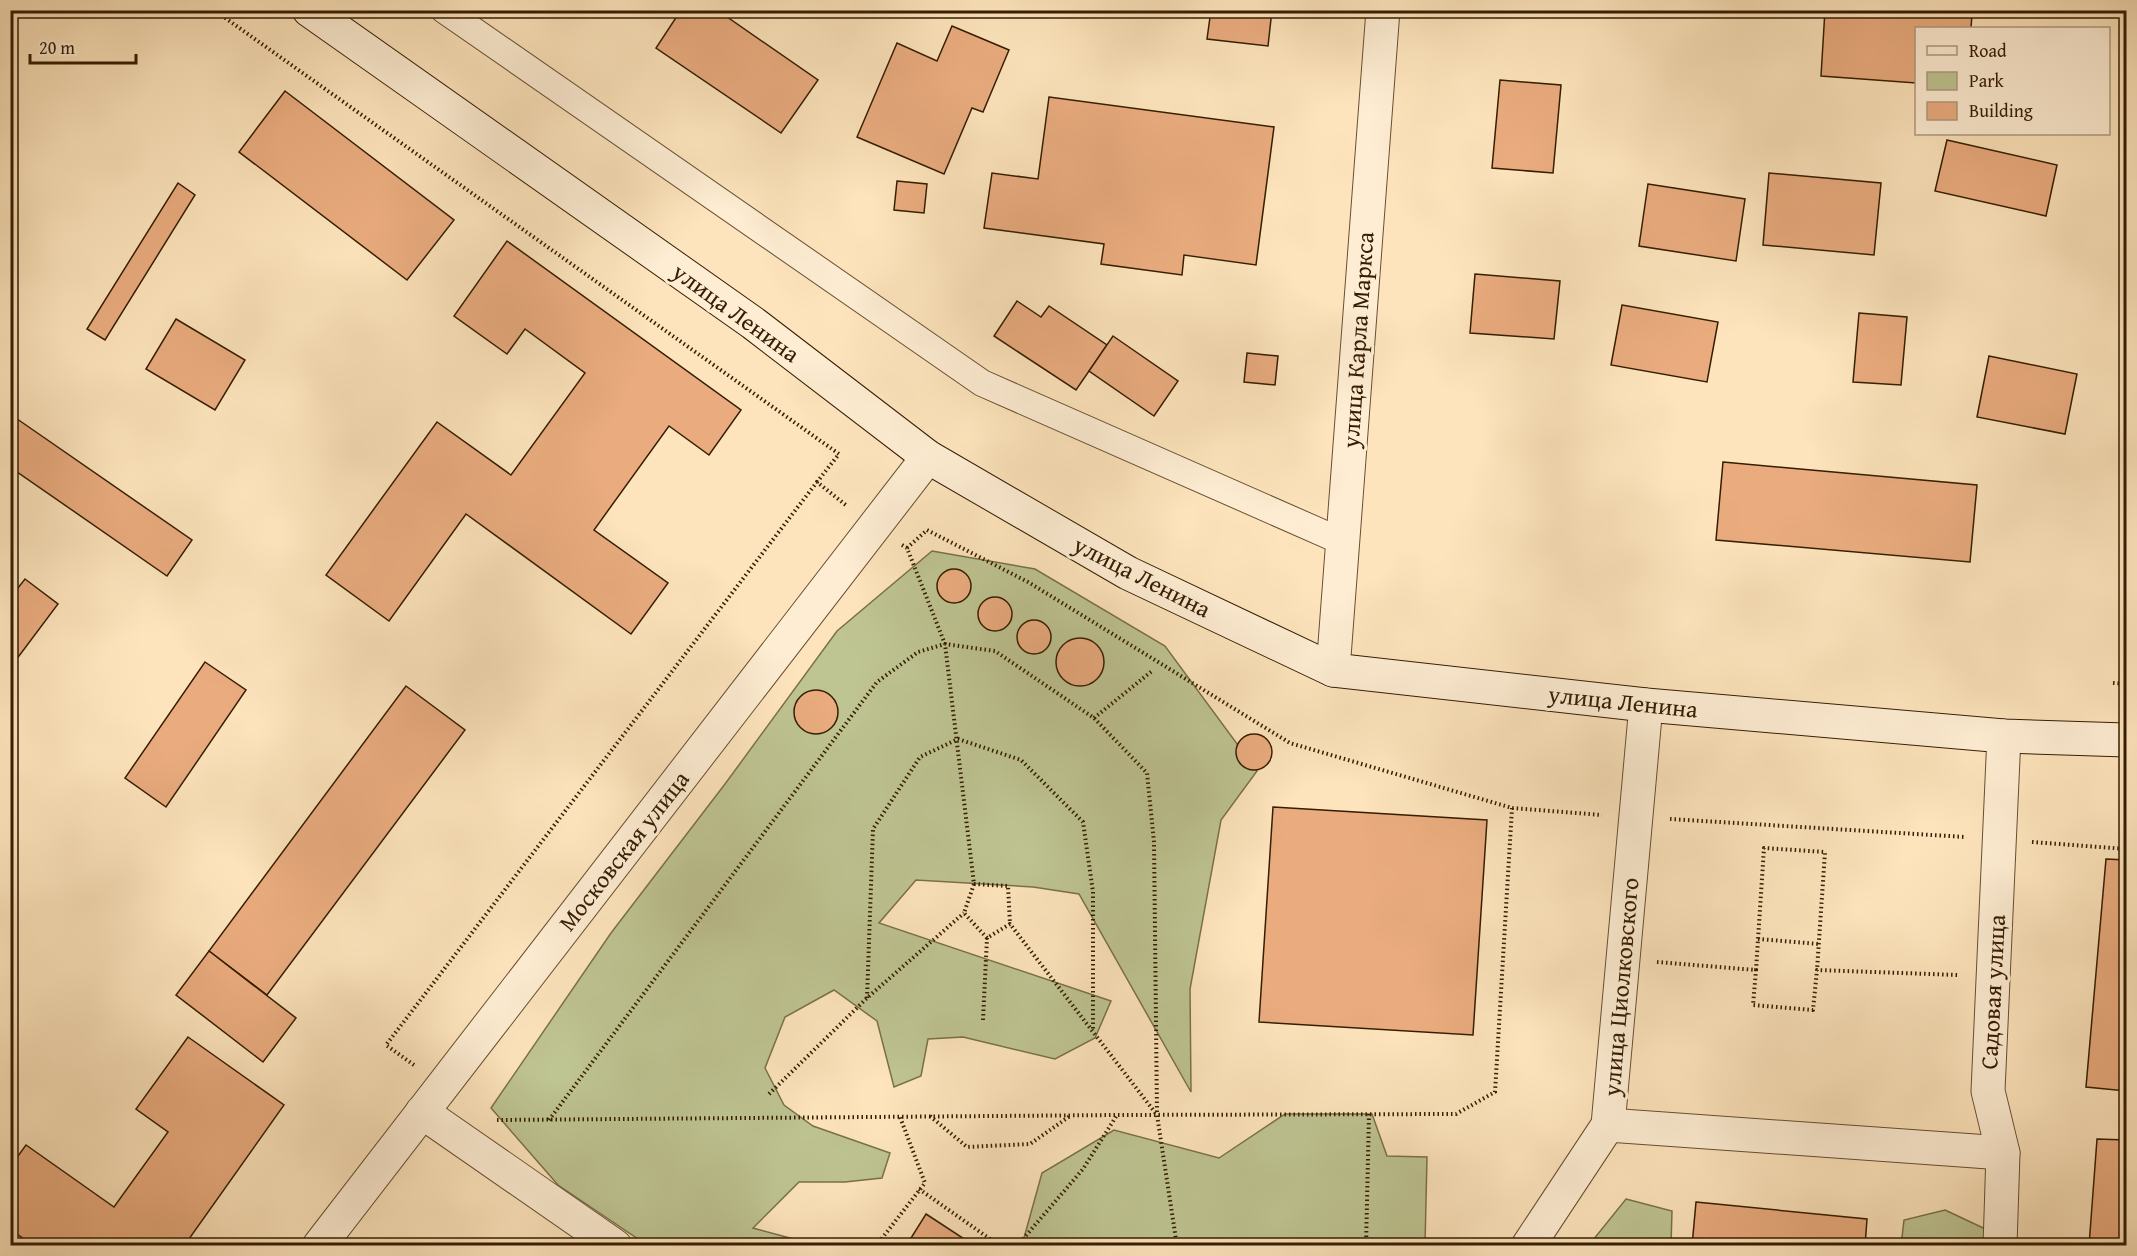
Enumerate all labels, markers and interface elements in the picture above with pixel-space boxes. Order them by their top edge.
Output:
scale bar [30,27,136,65]
legend [1915,27,2110,135]
text: 20 m [39,34,75,61]
text: Road [1969,37,2007,64]
text: Park [1969,67,2005,94]
text: Building [1969,97,2033,124]
street label: улица Карла Маркса [1332,230,1383,450]
street label: улица Ленина [664,254,808,371]
street label: улица Ленина [1067,526,1218,626]
street label: улица Ленина [1546,676,1700,727]
street label: Московская улица [550,763,698,938]
street label: улица Циолковского [1593,876,1648,1099]
street label: Садовая улица [1971,913,2014,1070]

